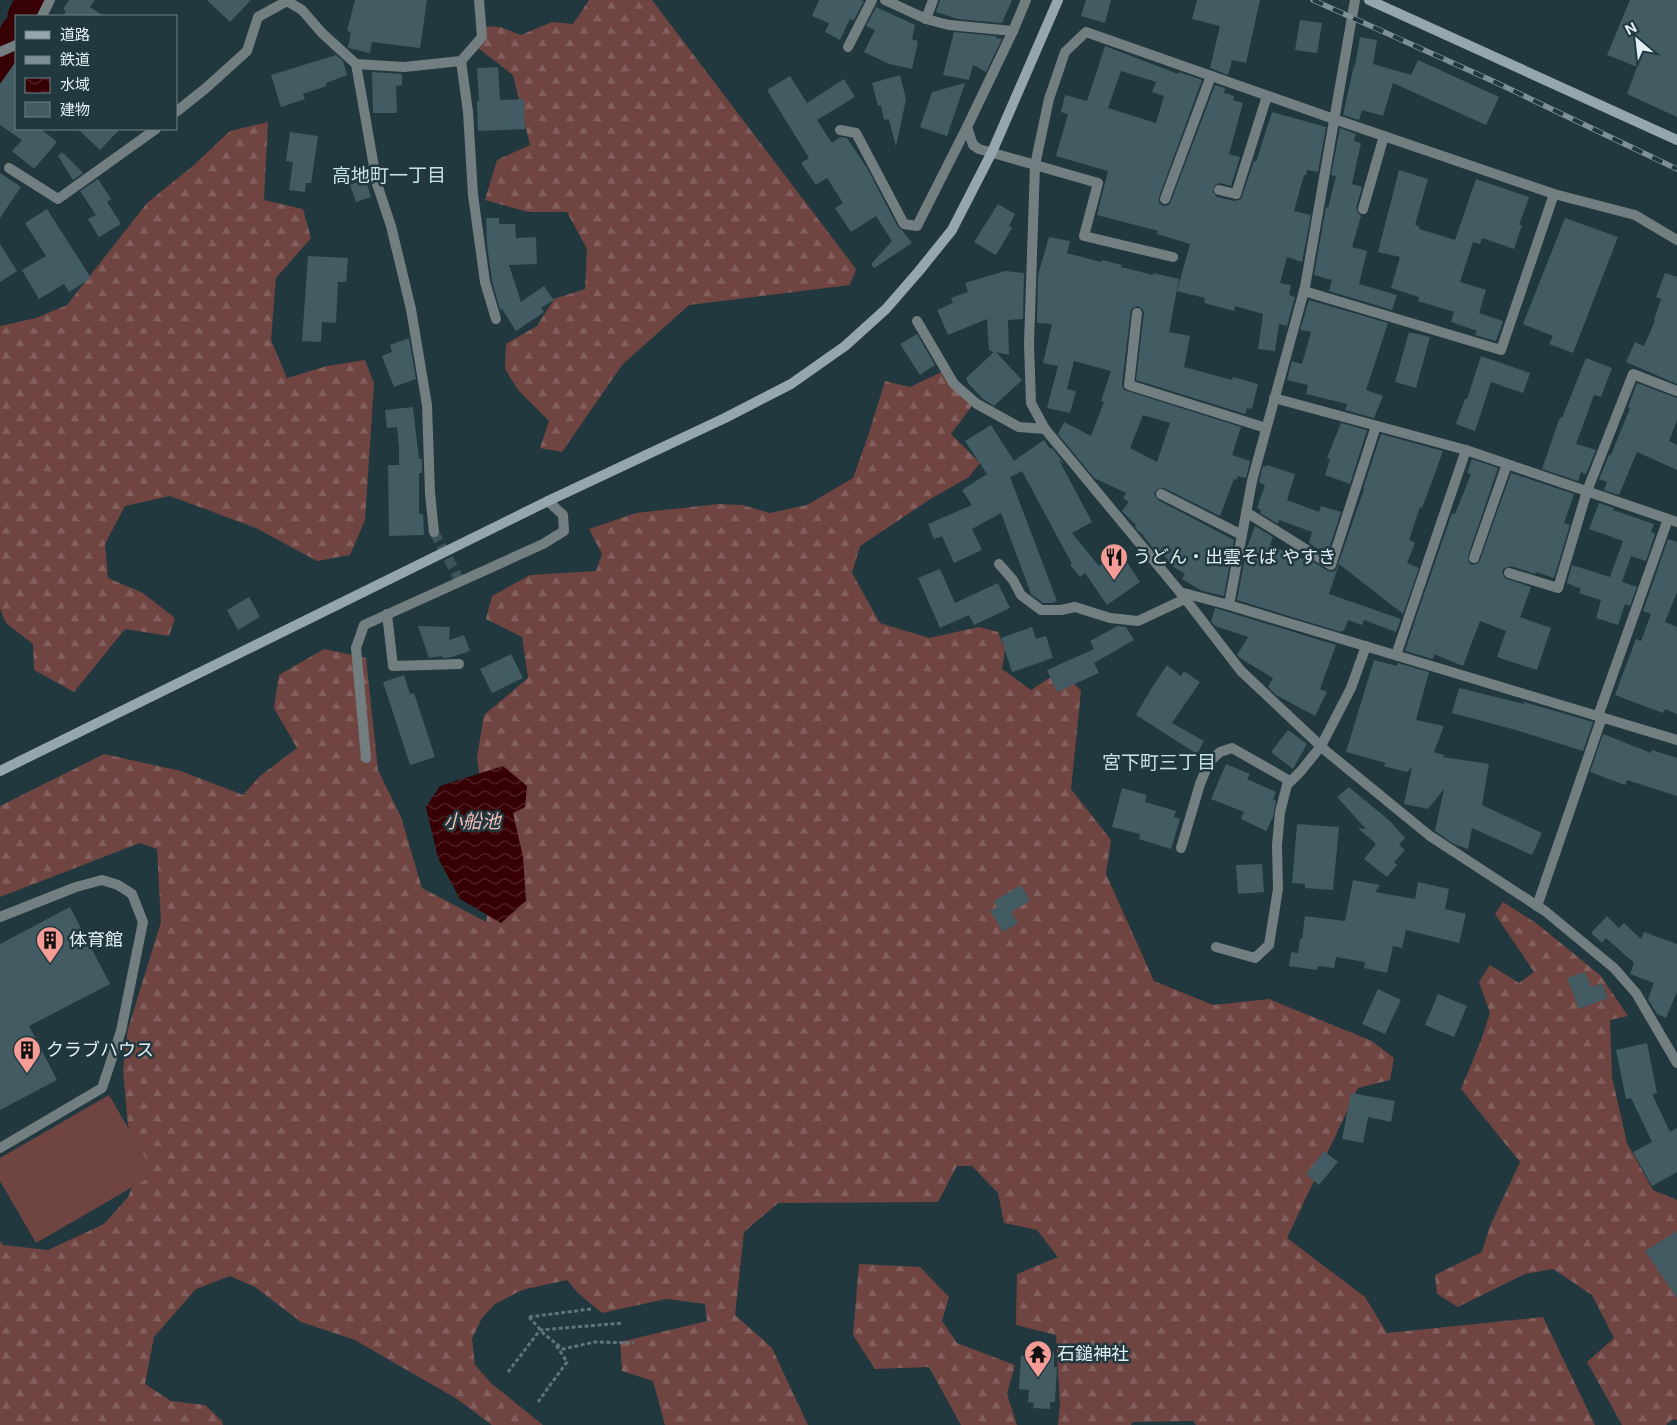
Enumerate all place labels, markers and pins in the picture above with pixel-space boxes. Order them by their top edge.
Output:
restaurant icon: うどん・出雲そば やすき [1099,542,1129,581]
place label: うどん・出雲そば やすき [1133,546,1336,567]
building icon: 体育館 [35,925,65,964]
place label: 体育館 [69,929,123,950]
building icon: クラブハウス [12,1035,42,1074]
place label: クラブハウス [46,1039,154,1060]
temple icon: 石鎚神社 [1023,1339,1053,1378]
place label: 石鎚神社 [1057,1343,1129,1364]

